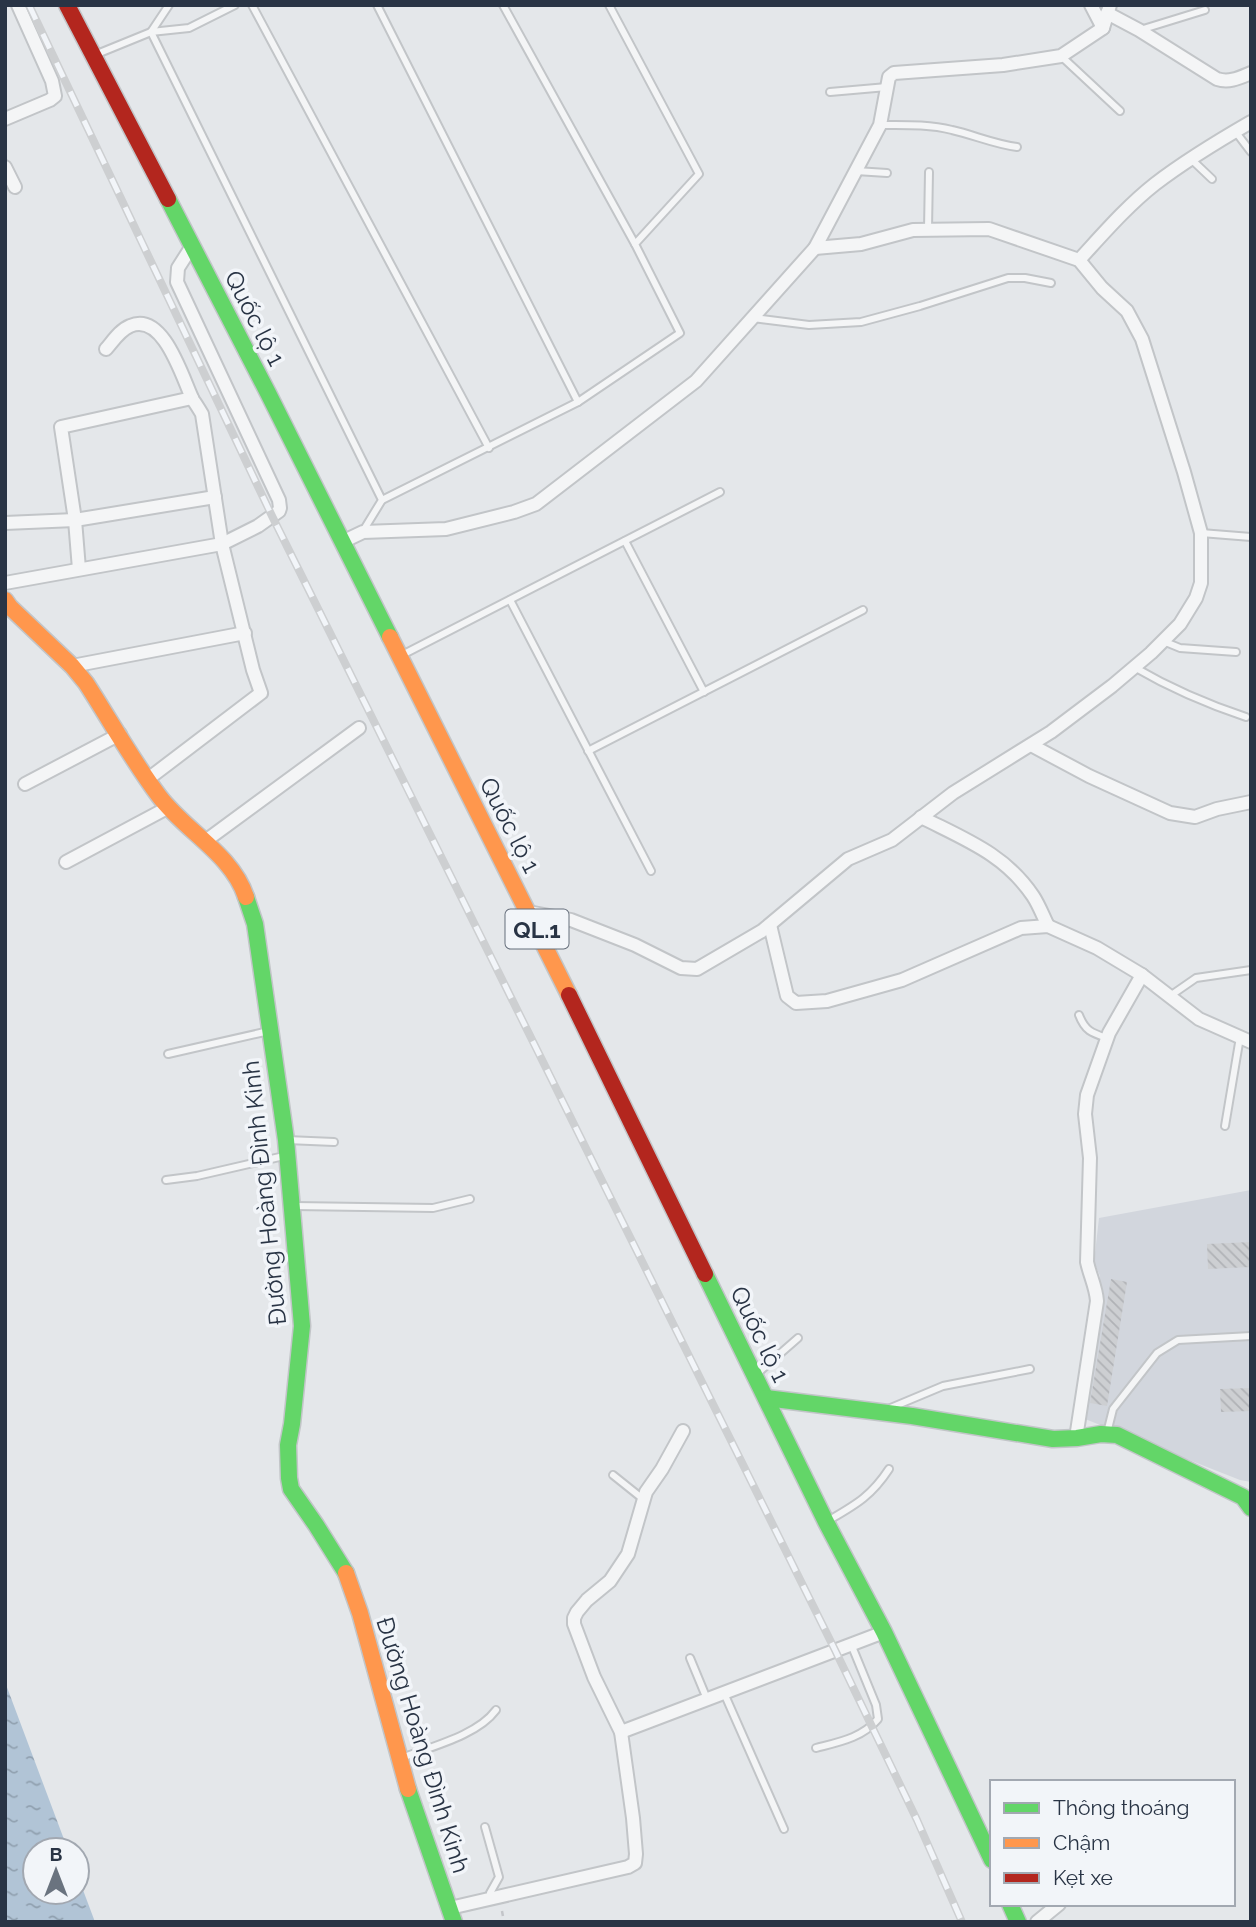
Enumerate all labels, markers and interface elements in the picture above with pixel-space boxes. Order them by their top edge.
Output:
street label: Quốc lộ 1 [219,266,291,370]
street label: Quốc lộ 1 [474,773,546,877]
road number: QL.1 [505,910,568,948]
street label: Đường Hoàng Đình Kinh [236,1059,292,1327]
street label: Quốc lộ 1 [724,1281,796,1387]
street label: Đường Hoàng Đình Kinh [370,1614,476,1876]
legend [990,1780,1235,1906]
text: Thông thoáng [1053,1795,1190,1820]
text: Chậm [1053,1830,1110,1855]
north arrow [21,1836,91,1906]
text: B [50,1843,63,1865]
text: Kẹt xe [1053,1865,1113,1890]

